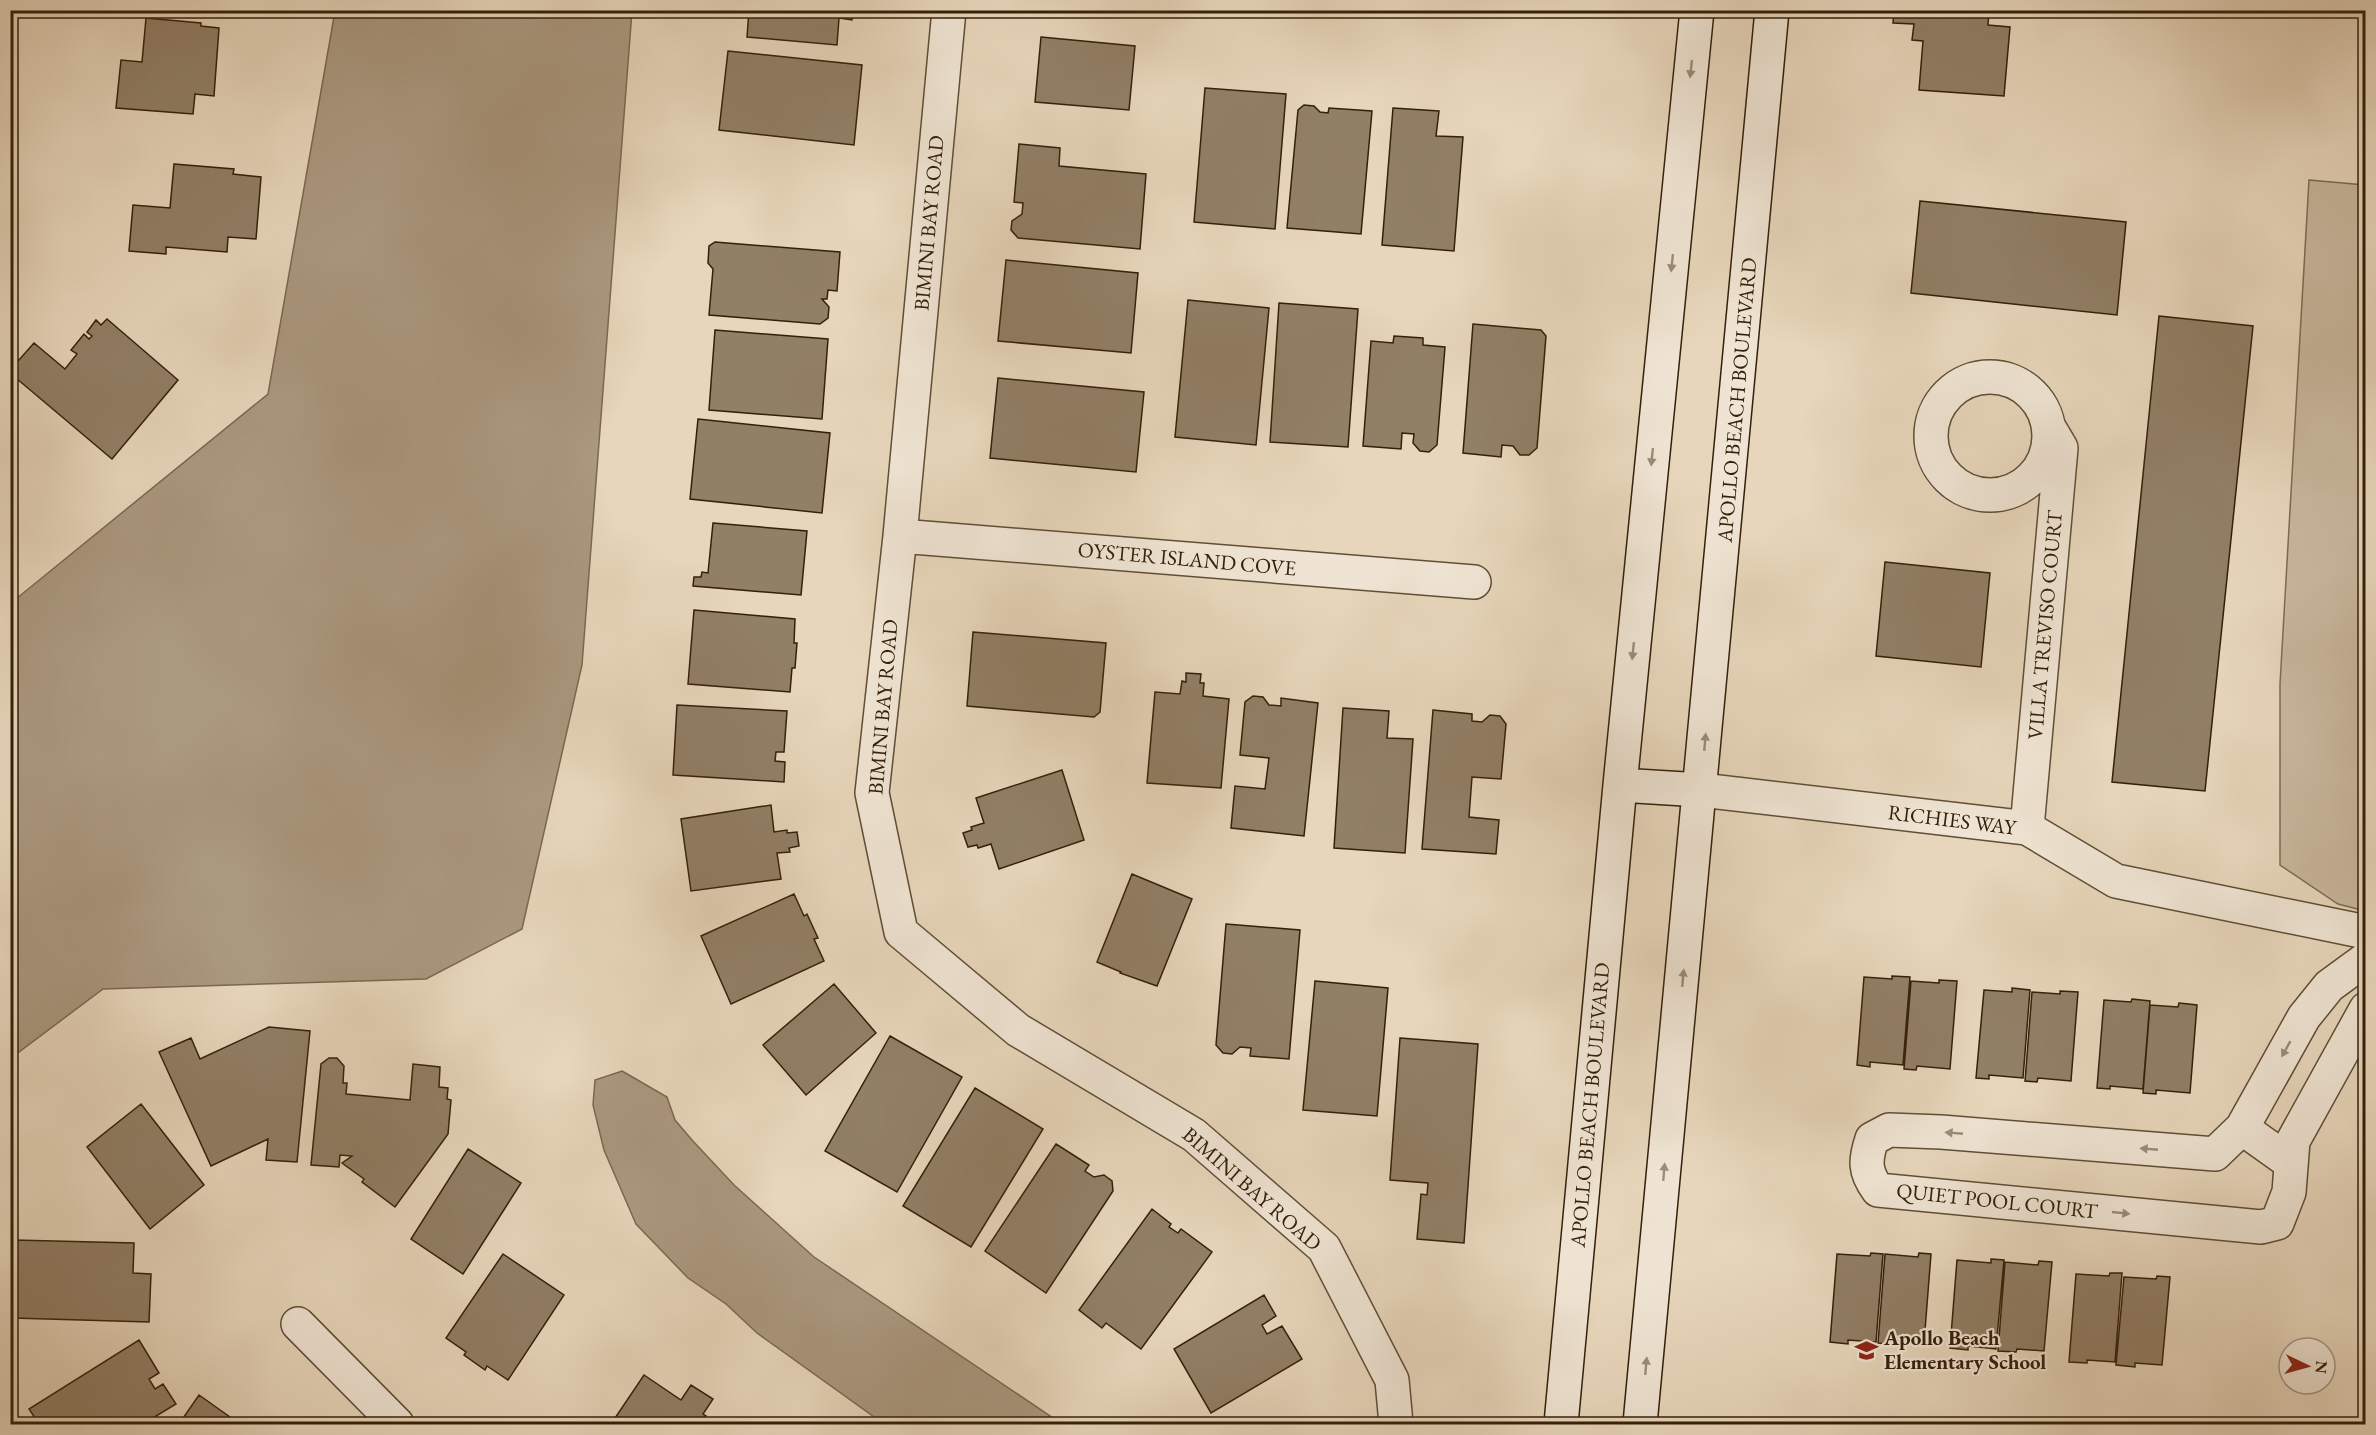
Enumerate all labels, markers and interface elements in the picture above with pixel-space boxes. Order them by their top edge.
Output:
one-way arrow [1686,59,1696,78]
street label: BIMINI BAY ROAD [907,134,950,312]
one-way arrow [1667,253,1677,272]
street label: APOLLO BEACH BOULEVARD [1711,256,1762,544]
one-way arrow [1647,447,1657,466]
street label: VILLA TREVISO COURT [2021,508,2068,741]
street label: OYSTER ISLAND COVE [1077,536,1298,582]
street label: BIMINI BAY ROAD [861,618,904,796]
one-way arrow [1628,641,1638,660]
one-way arrow [1700,733,1710,752]
street label: RICHIES WAY [1887,798,2019,841]
street label: APOLLO BEACH BOULEVARD [1564,961,1615,1249]
one-way arrow [1678,968,1688,987]
one-way arrow [2281,1041,2291,1058]
street label: BIMINI BAY ROAD [1177,1121,1328,1257]
one-way arrow [1945,1128,1964,1138]
one-way arrow [2139,1144,2158,1154]
one-way arrow [1659,1163,1669,1182]
street label: QUIET POOL COURT [1895,1177,2100,1226]
one-way arrow [2111,1208,2130,1218]
place label: Apollo Beach Elementary School [1883,1324,2046,1375]
north arrow [2277,1336,2337,1396]
school or university icon: Apollo Beach Elementary School [1853,1337,1879,1363]
one-way arrow [1641,1357,1651,1376]
text: N [2310,1360,2332,1375]

